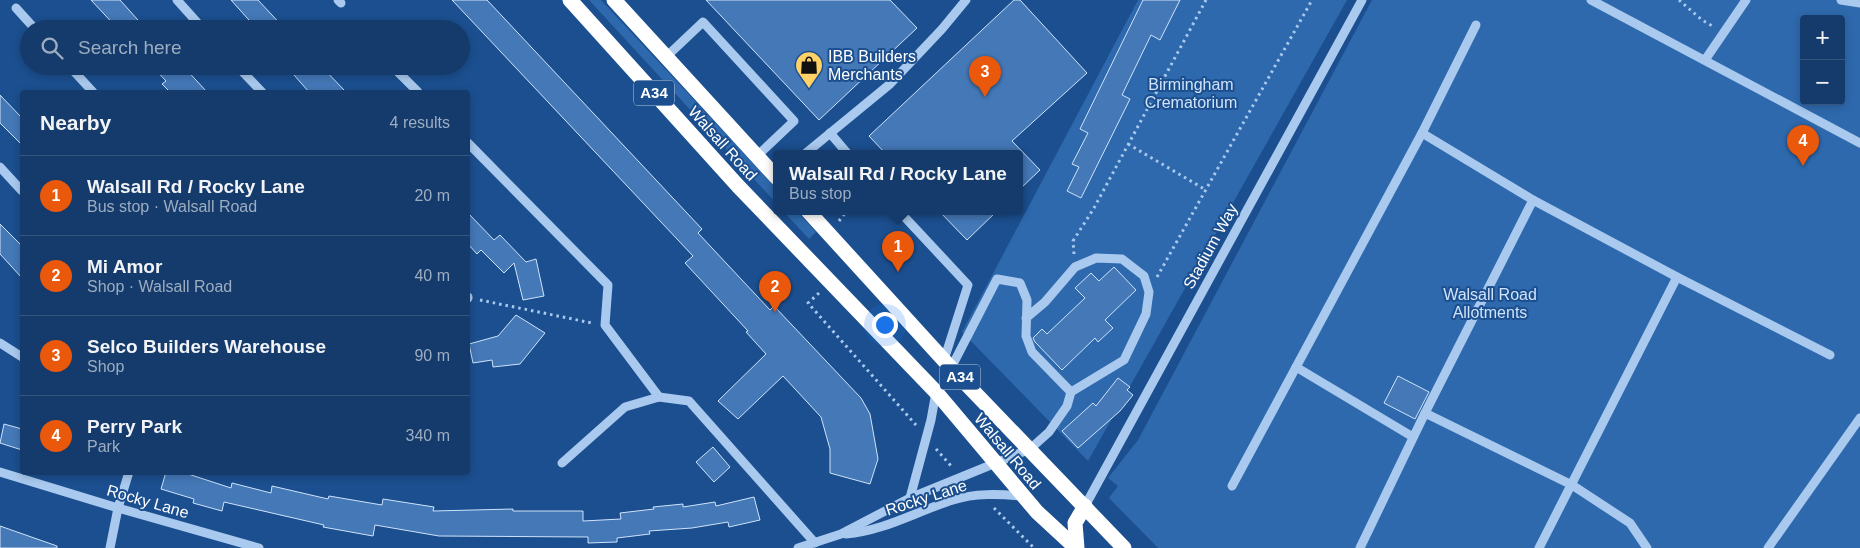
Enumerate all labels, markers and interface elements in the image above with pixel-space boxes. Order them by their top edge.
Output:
map controls [1800,15,1845,105]
button: + [1800,15,1845,60]
search box [20,20,470,75]
icon: search [38,34,66,62]
text: Search here [78,37,182,58]
place label: IBB Builders Merchants [828,48,916,83]
shop icon: IBB Builders Merchants [794,50,824,89]
pin: 3 [969,56,1001,97]
button: − [1800,60,1845,105]
park label: Birmingham Crematorium [1145,76,1237,111]
road number: A34 [634,80,674,106]
street label: Walsall Road [685,103,760,184]
text: Nearby [40,111,111,134]
text: 4 results [390,114,450,131]
pin: 4 [1787,125,1819,166]
popup [773,150,1023,215]
text: Walsall Rd / Rocky Lane [789,163,1007,184]
text: Walsall Rd / Rocky Lane [87,176,305,197]
text: Bus stop [789,185,851,202]
text: 1 [52,187,60,204]
text: 20 m [414,187,450,204]
text: Bus stop · Walsall Road [87,198,257,215]
street label: Stadium Way [1180,201,1241,292]
pin: 1 [882,231,914,272]
text: Mi Amor [87,256,162,277]
text: 2 [52,267,60,284]
text: 40 m [414,267,450,284]
pin: 2 [759,271,791,312]
text: Shop · Walsall Road [87,278,232,295]
park label: Walsall Road Allotments [1443,286,1537,321]
your location [872,312,898,338]
text: Selco Builders Warehouse [87,336,326,357]
text: 3 [52,347,60,364]
text: 90 m [414,347,450,364]
text: Shop [87,358,124,375]
road number: A34 [940,364,980,390]
street label: Walsall Road [971,410,1044,493]
text: Perry Park [87,416,182,437]
text: 4 [52,427,60,444]
text: 340 m [406,427,450,444]
text: Park [87,438,120,455]
street label: Rocky Lane [883,476,969,519]
street label: Rocky Lane [105,482,191,521]

